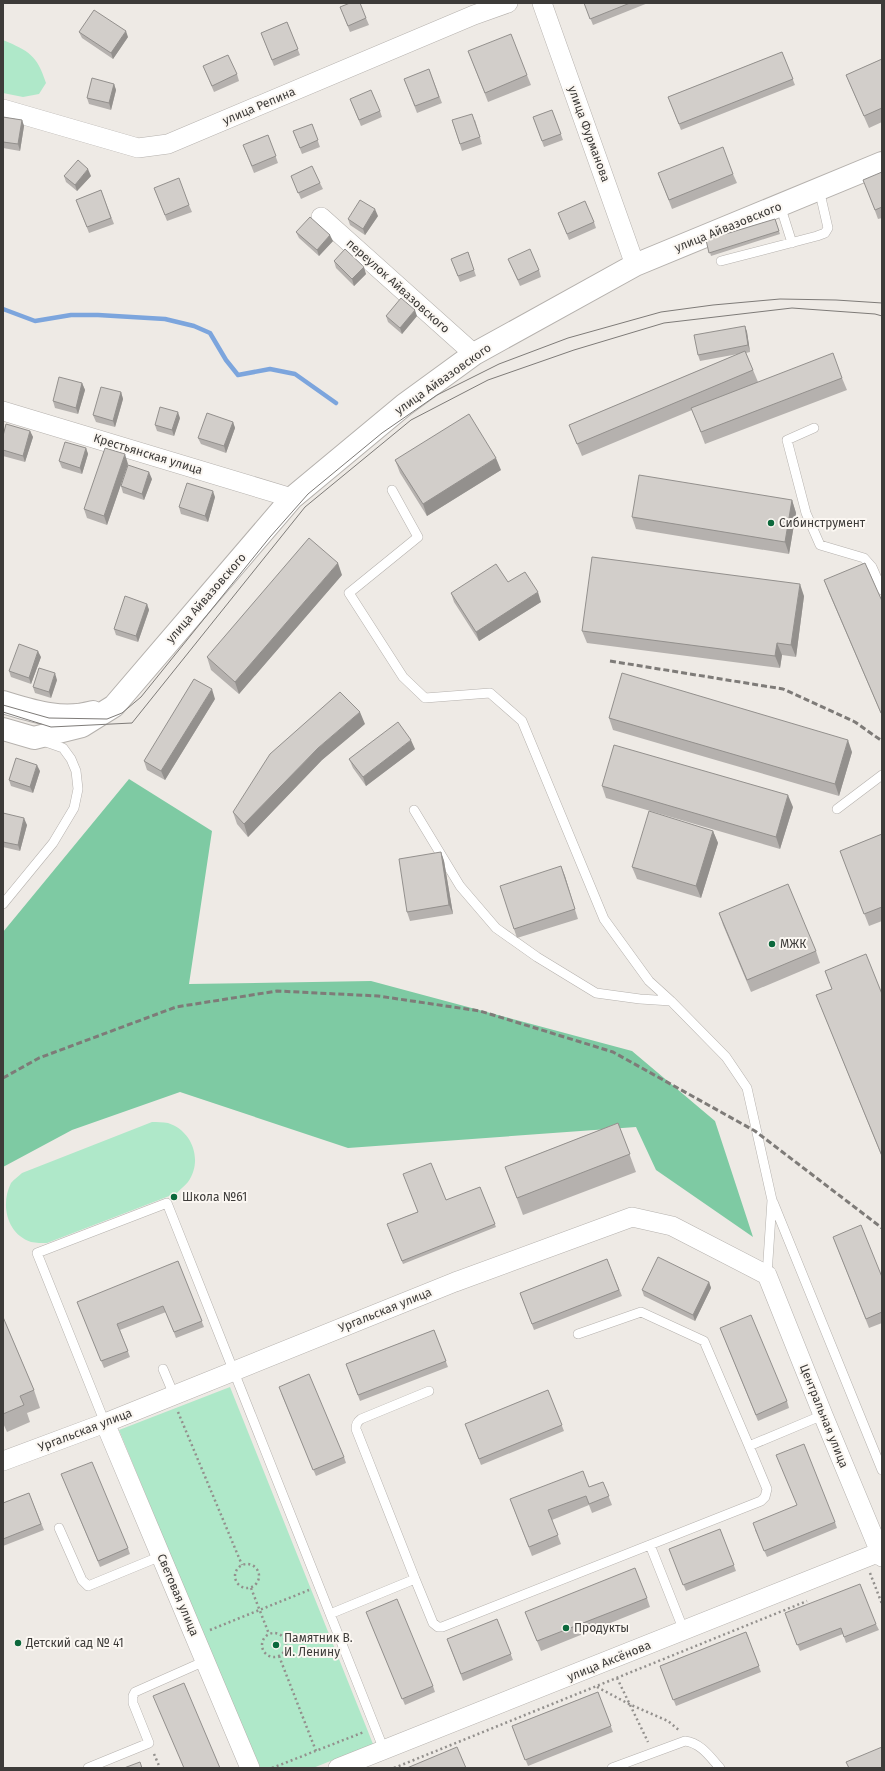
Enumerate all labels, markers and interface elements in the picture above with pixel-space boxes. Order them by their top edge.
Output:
street label: улица Репина [221,84,297,128]
street label: улица Фурманова [565,84,613,184]
street label: улица Айвазовского [672,199,784,255]
street label: переулок Айвазовского [344,236,452,336]
street label: улица Айвазовского [392,340,494,418]
street label: Крестьянская улица [92,431,204,477]
place label: Сибинструмент [779,516,866,530]
marker: Сибинструмент [766,518,776,528]
street label: улица Айвазовского [163,550,249,646]
place label: МЖК [780,937,806,951]
marker: МЖК [767,939,777,949]
place label: Школа №61 [182,1190,247,1204]
marker: Школа №61 [169,1192,179,1202]
street label: Ургальская улица [336,1285,434,1335]
street label: Центральная улица [797,1362,851,1470]
street label: Ургальская улица [36,1406,134,1454]
street label: Световая улица [154,1552,202,1638]
place label: Продукты [574,1621,629,1635]
marker: Продукты [561,1623,571,1633]
place label: Памятник В. И. Ленину [284,1631,353,1659]
place label: Детский сад № 41 [25,1636,124,1650]
marker: Детский сад № 41 [13,1638,23,1648]
street label: улица Аксёнова [565,1638,653,1684]
marker: Памятник В. И. Ленину [271,1640,281,1650]

